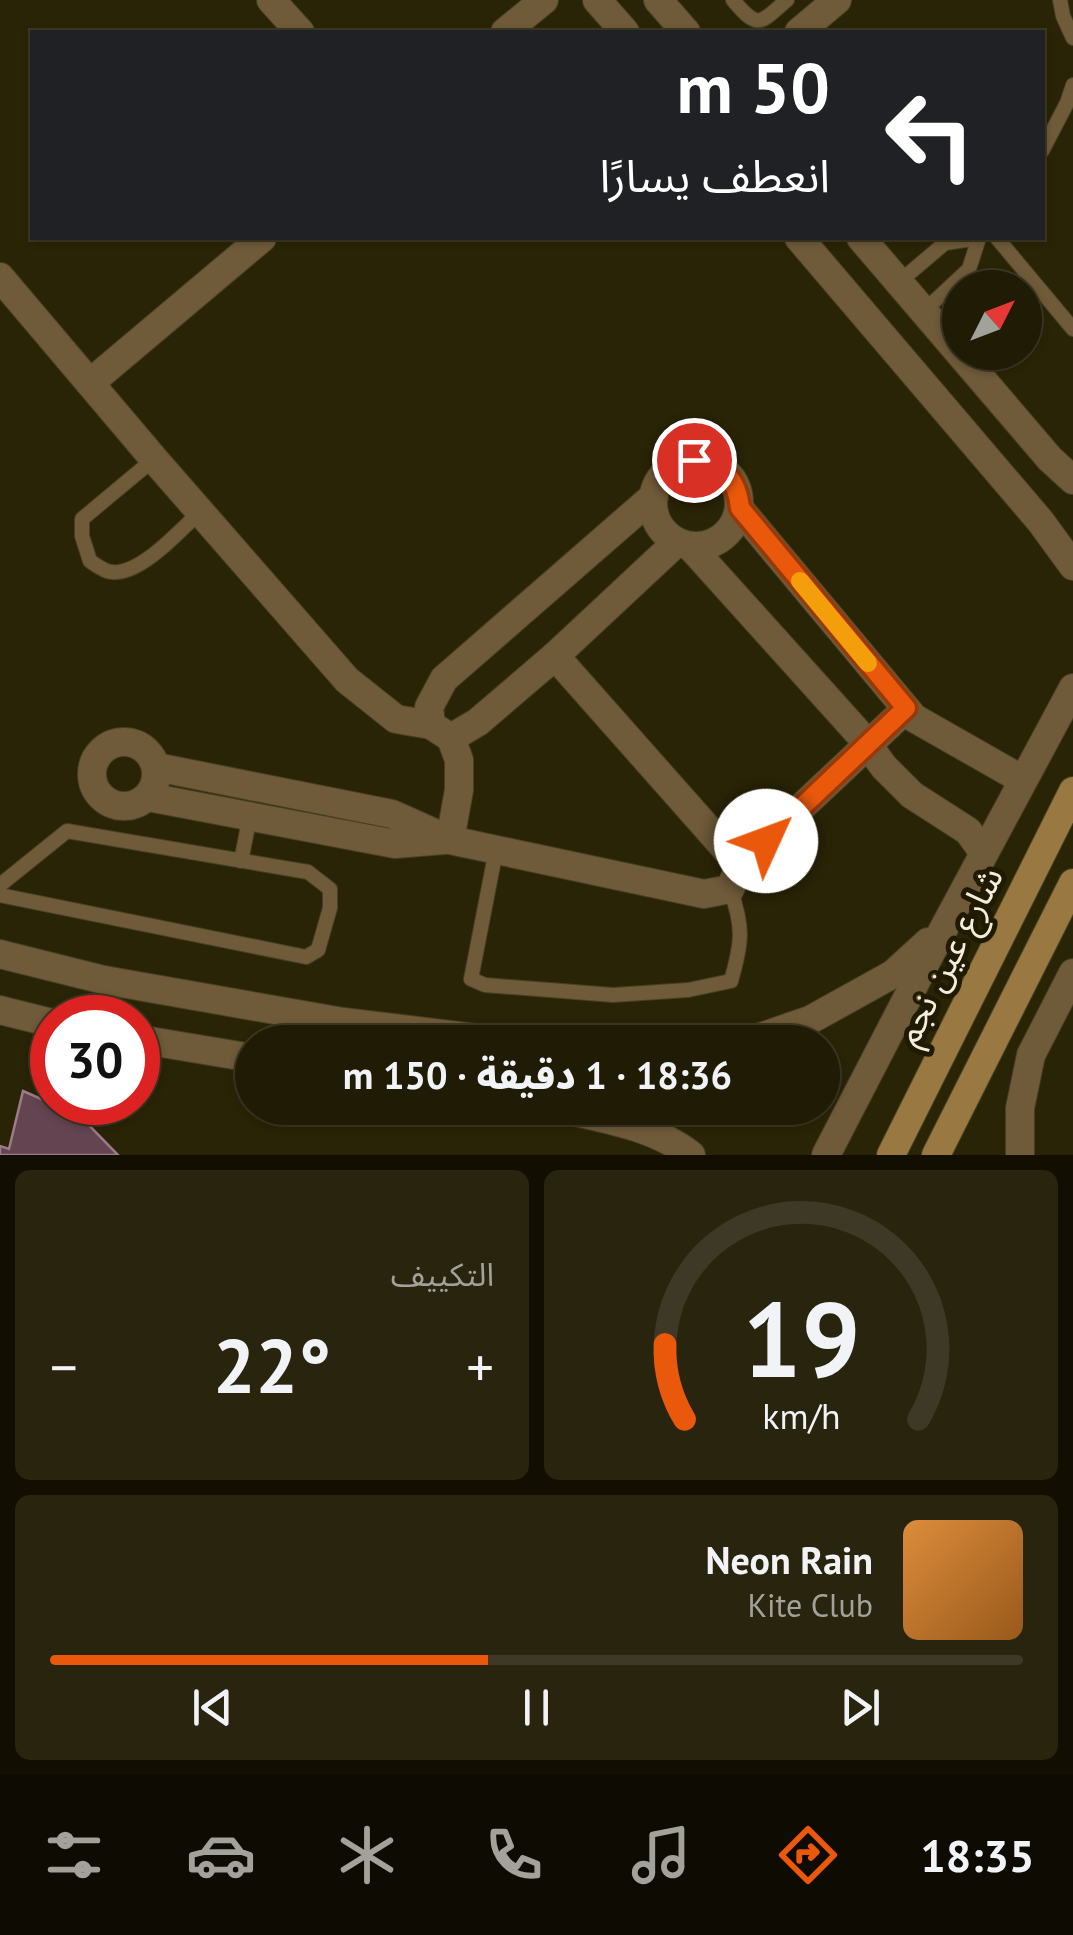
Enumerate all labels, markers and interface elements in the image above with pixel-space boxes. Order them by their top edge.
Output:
text: 50 m [677,42,830,132]
icon: left [865,70,995,200]
text: انعطف يسارًا [599,146,830,204]
north arrow [942,270,1042,370]
map controls [942,270,1042,370]
pin [652,418,737,503]
icon: arrive [667,433,722,488]
position arrow [714,789,818,893]
street label: شارع عين نجم [883,858,1017,1055]
speed limit sign: 30 [30,995,160,1125]
text: 18:36 · 1 دقيقة · 150 m [343,1050,732,1099]
text: التكييف [391,1253,494,1295]
text: 19 [742,1271,860,1406]
text: 22° [213,1317,331,1414]
text: − [50,1331,78,1402]
text: + [466,1331,494,1402]
text: km/h [762,1393,840,1439]
text: Neon Rain [706,1535,873,1584]
text: Kite Club [747,1584,873,1626]
icon: previous [185,1680,240,1735]
icon: pause [509,1680,564,1735]
icon: next [833,1680,888,1735]
icon: filters [39,1820,109,1890]
icon: car [186,1820,256,1890]
icon: climate [332,1820,402,1890]
icon: phone [479,1820,549,1890]
icon: music [626,1820,696,1890]
icon: directions [773,1820,843,1890]
text: 18:35 [920,1826,1035,1884]

